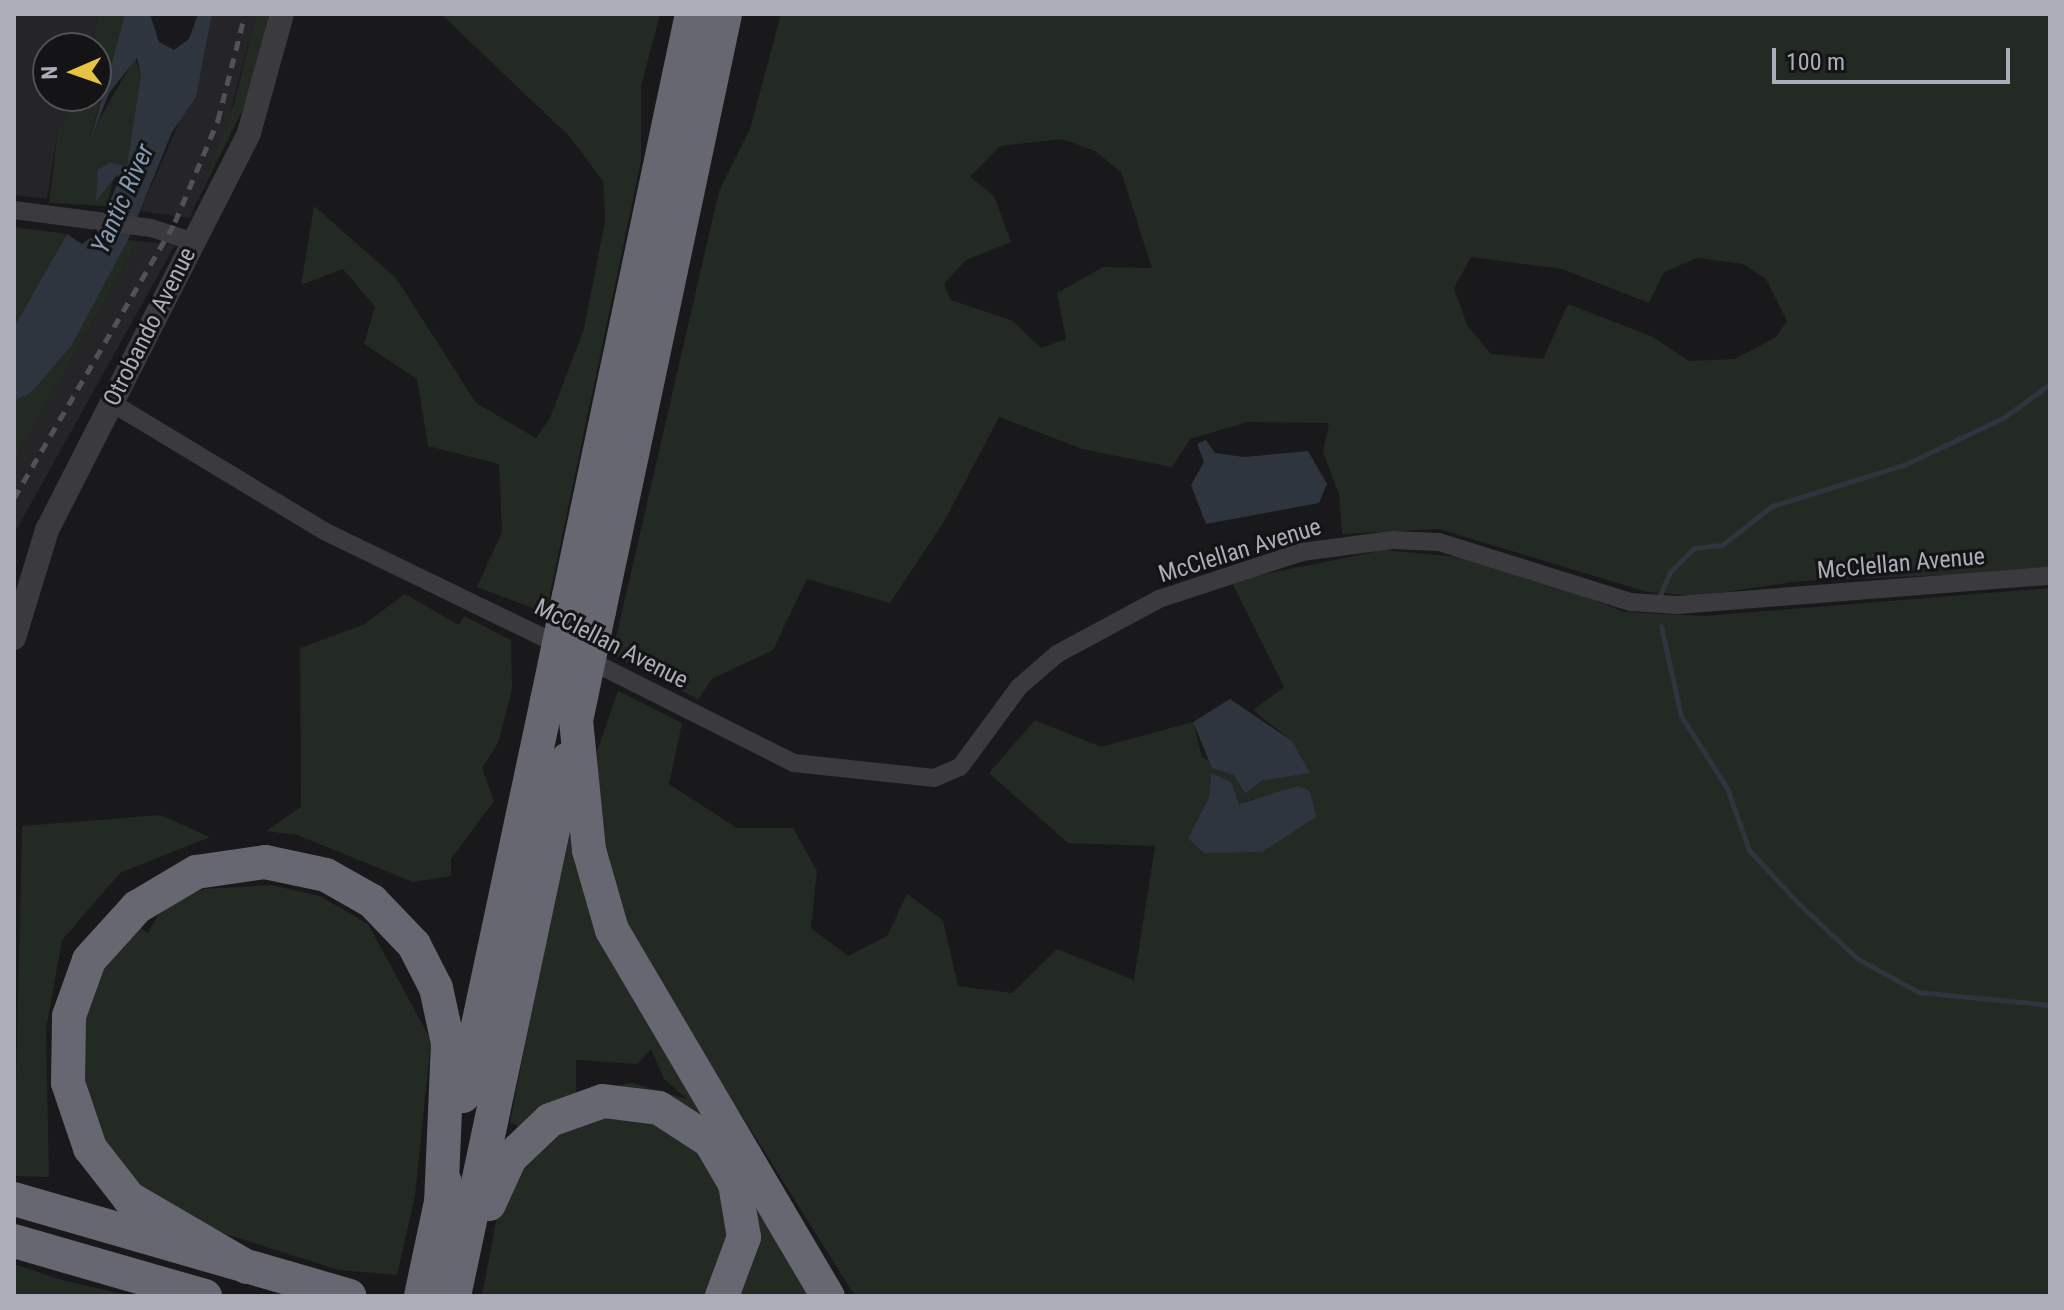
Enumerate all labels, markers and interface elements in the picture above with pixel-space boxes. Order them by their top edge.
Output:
north arrow [32,32,112,112]
scale bar [1776,32,2014,82]
text: 100 m [1786,48,1845,76]
text: N [37,66,62,80]
water label: Yantic River [85,139,161,259]
street label: Otrobando Avenue [98,243,202,411]
street label: McClellan Avenue [1155,513,1325,589]
street label: McClellan Avenue [1816,542,1986,586]
street label: McClellan Avenue [529,593,693,695]

